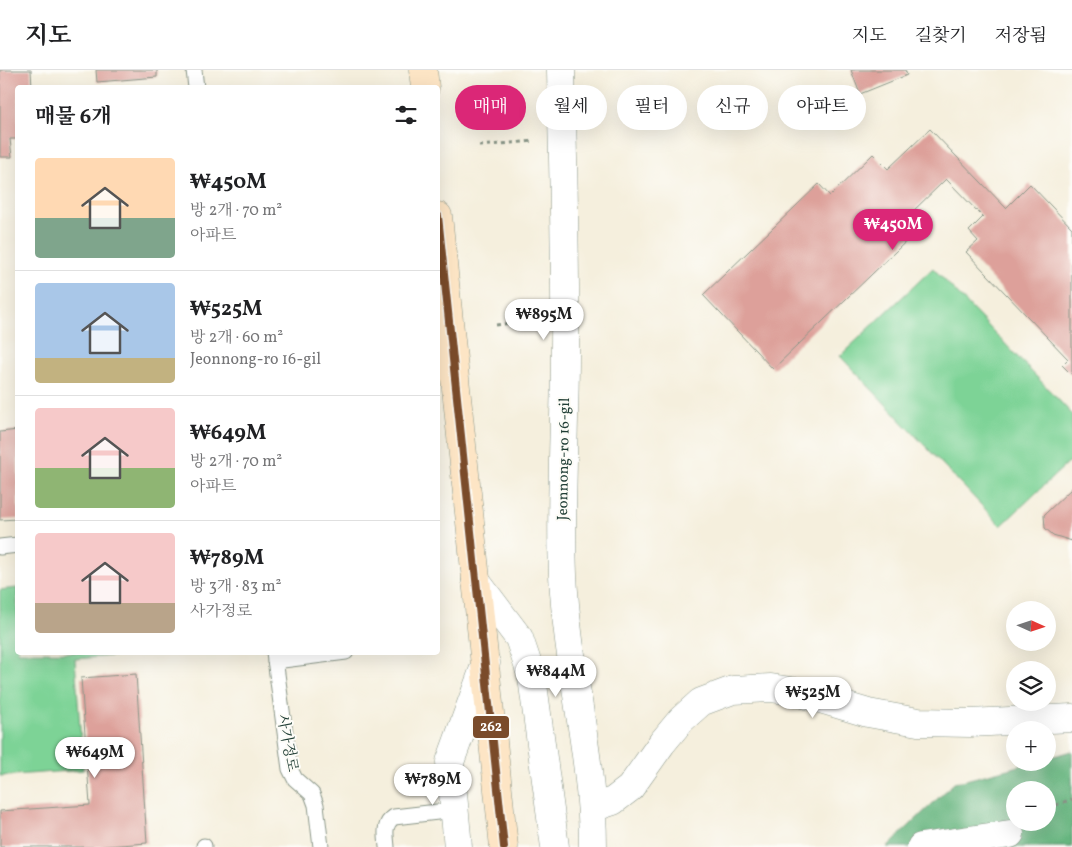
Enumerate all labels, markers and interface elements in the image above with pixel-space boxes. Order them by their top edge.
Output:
text: 지도 [25,20,71,54]
text: 지도 [852,24,887,49]
text: 길찾기 [915,24,967,49]
text: 저장됨 [995,24,1047,49]
chip: 매매 [455,85,526,130]
chip: 월세 [536,85,607,130]
chip: 필터 [617,85,687,130]
chip: 신규 [697,85,768,130]
chip: 아파트 [778,85,866,130]
icon: filters [392,101,420,129]
text: 매물 6개 [35,103,112,132]
text: ₩450M [190,168,266,197]
icon: home [75,178,135,238]
text: 방 2개 · 70 m² [190,200,282,222]
pin: ₩450M [858,208,928,251]
text: ₩450M [864,214,922,236]
text: 아파트 [190,225,236,247]
text: ₩525M [190,295,262,324]
pin: ₩895M [509,298,579,341]
icon: home [75,303,135,363]
text: ₩895M [516,304,572,326]
text: 방 2개 · 60 m² [190,327,283,349]
text: Jeonnong-ro 16-gil [190,349,321,371]
street label: Jeonnong-ro 16-gil [553,397,576,521]
text: ₩649M [190,419,266,448]
icon: home [75,428,135,488]
text: 방 2개 · 70 m² [190,451,282,473]
text: 아파트 [190,476,236,498]
text: ₩789M [190,544,264,573]
icon: home [75,553,135,613]
text: 방 3개 · 83 m² [190,576,281,598]
text: 사가정로 [190,601,252,623]
north arrow [1006,601,1056,651]
map controls [1006,601,1056,831]
pin: ₩844M [521,656,591,698]
text: ₩844M [526,661,586,683]
button: layers [1006,661,1056,711]
pin: ₩525M [778,676,848,719]
text: ₩525M [785,682,841,704]
street label: 사가정로 [271,713,302,774]
line badge: 262 [472,715,510,739]
text: 262 [480,718,502,737]
button: + [1006,721,1056,771]
pin: ₩649M [60,736,130,779]
text: ₩649M [66,742,124,764]
pin: ₩789M [398,764,468,806]
text: ₩789M [405,769,461,791]
button: − [1006,781,1056,831]

